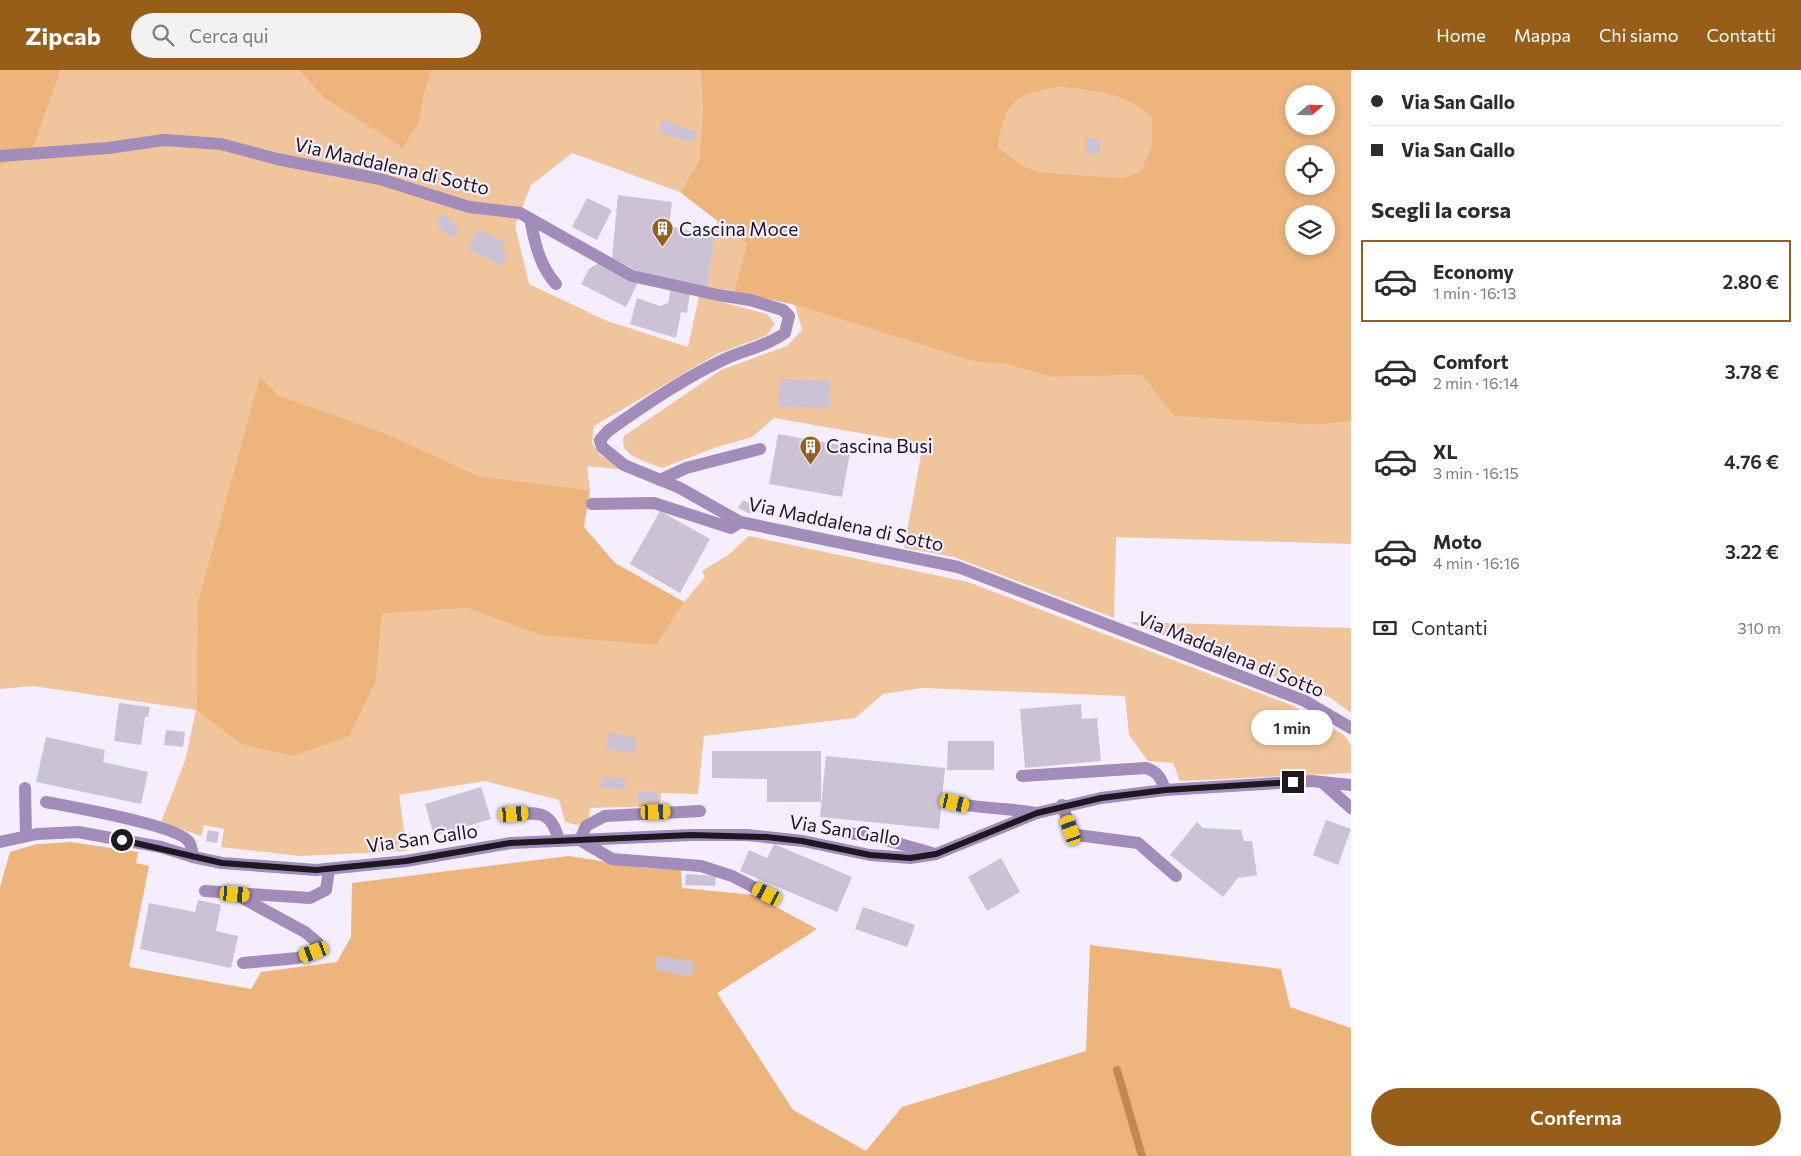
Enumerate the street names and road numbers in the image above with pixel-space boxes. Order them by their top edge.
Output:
street label: Via Maddalena di Sotto [292,132,492,199]
street label: Via Maddalena di Sotto [746,492,946,555]
street label: Via Maddalena di Sotto [1134,606,1328,702]
street label: Via San Gallo [788,809,902,850]
street label: Via San Gallo [365,818,479,857]

